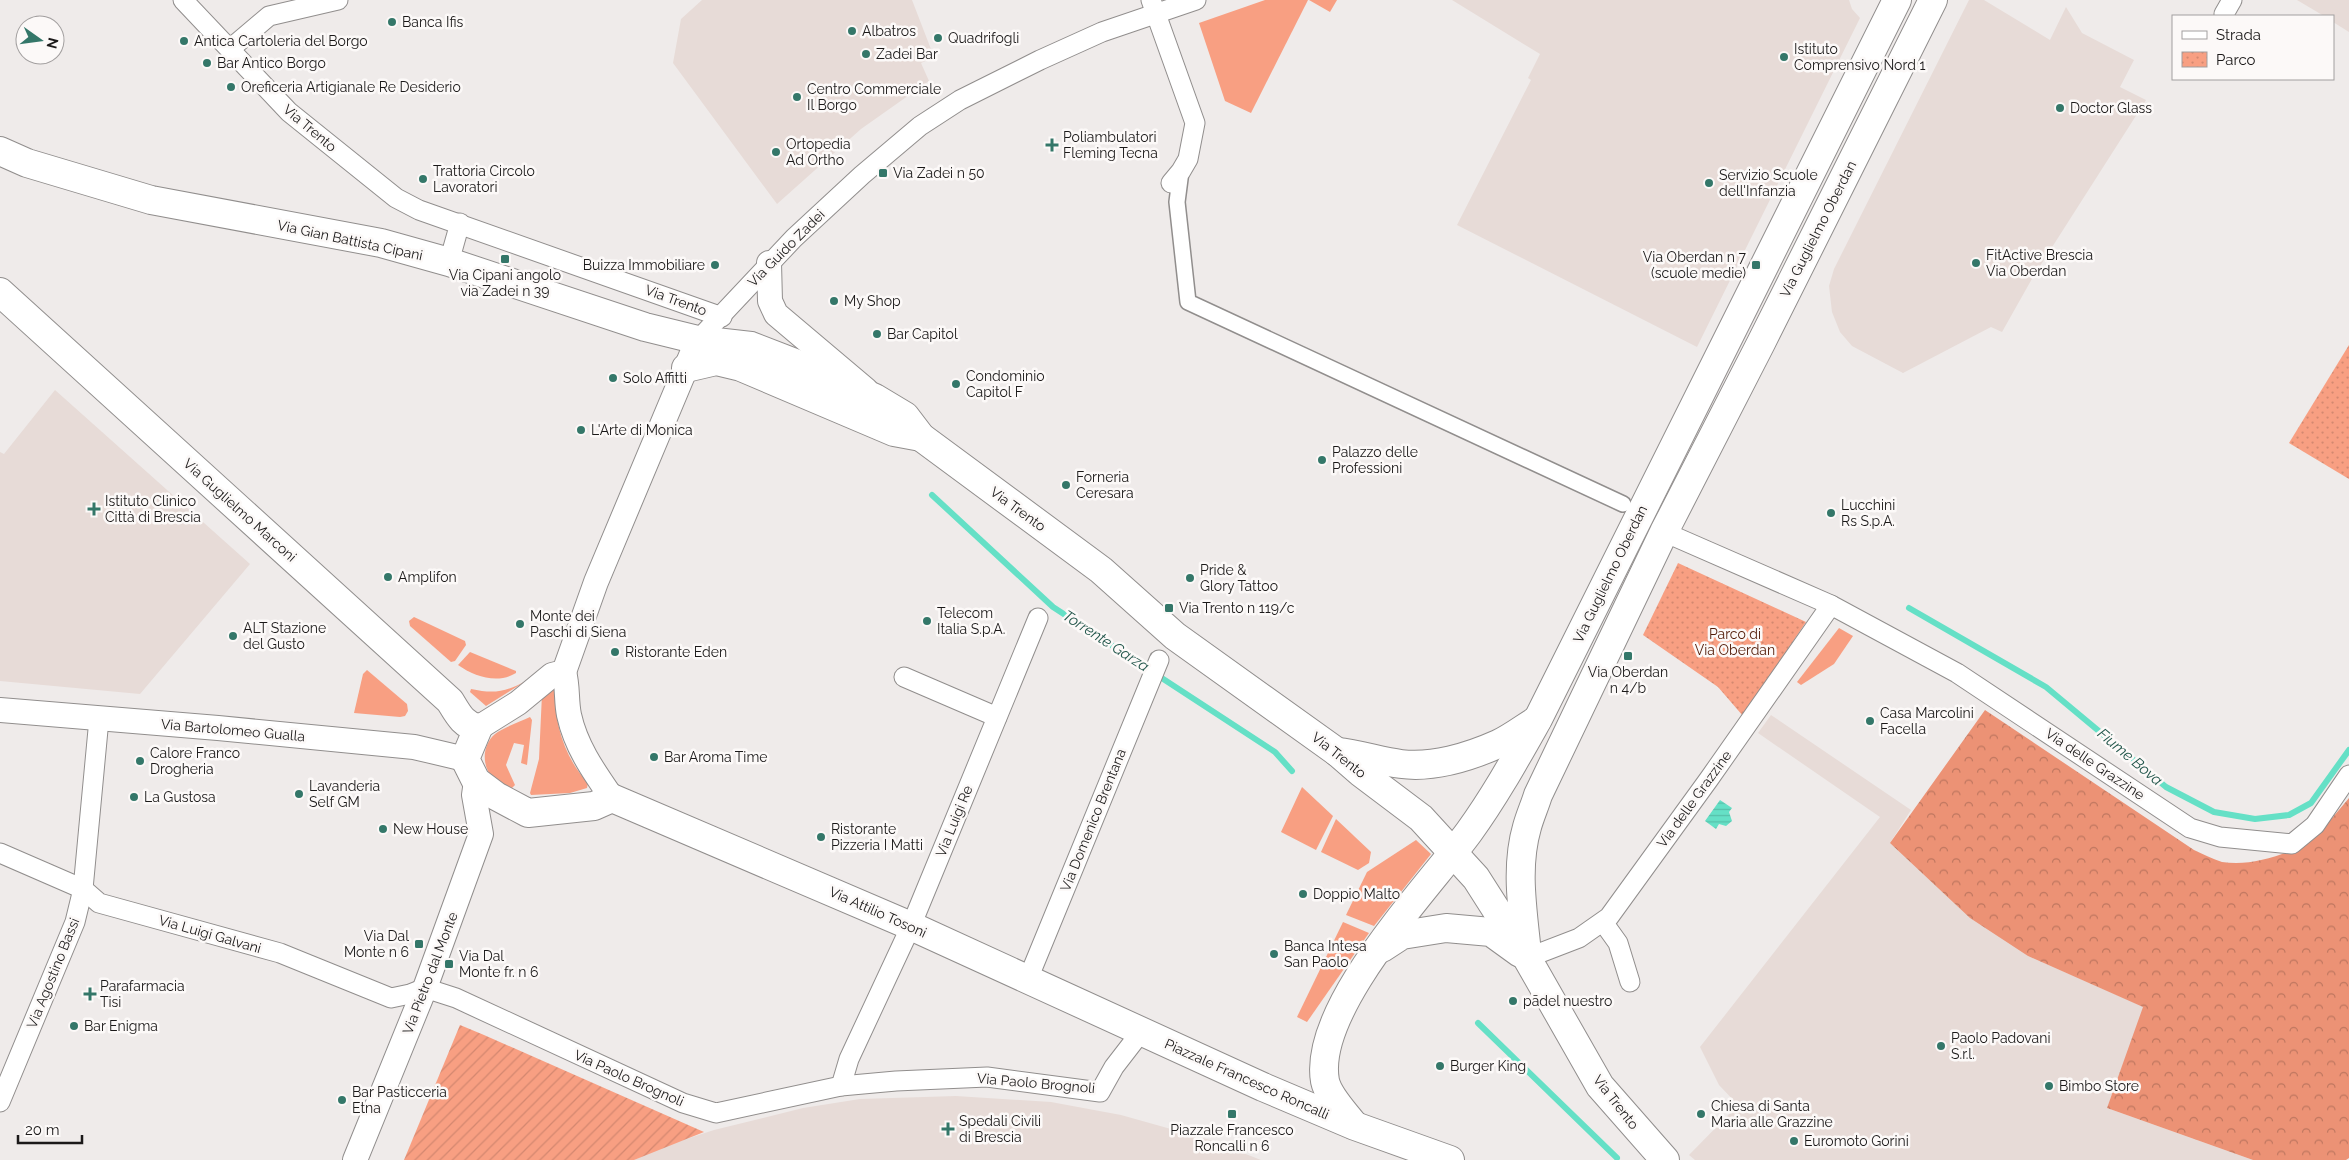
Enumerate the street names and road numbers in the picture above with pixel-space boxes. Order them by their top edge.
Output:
street label: Via Trento [280,101,340,155]
street label: Via Guglielmo Oberdan [1777,158,1859,300]
street label: Via Guido Zadei [744,206,828,290]
street label: Via Gian Battista Cipani [276,217,424,263]
street label: Via Trento [643,281,709,319]
street label: Via Guglielmo Marconi [180,455,300,565]
street label: Via Trento [987,484,1049,534]
street label: Via Guglielmo Oberdan [1570,503,1650,645]
street label: Via Bartolomeo Gualla [160,716,306,744]
street label: Via delle Grazzine [2043,725,2147,803]
street label: Via Trento [1309,729,1369,781]
street label: Via Domenico Brentana [1057,746,1129,894]
street label: Via delle Grazzine [1653,747,1735,851]
street label: Via Luigi Re [932,783,976,859]
street label: Via Attilio Tosoni [827,883,929,941]
street label: Via Pietro dal Monte [399,910,461,1036]
street label: Via Luigi Galvani [157,912,263,956]
street label: Via Agostino Bassi [24,915,82,1031]
street label: Piazzale Francesco Roncalli [1162,1035,1332,1123]
street label: Via Paolo Brognoli [572,1047,686,1109]
street label: Via Paolo Brognoli [976,1070,1096,1096]
street label: Via Trento [1590,1072,1642,1132]

